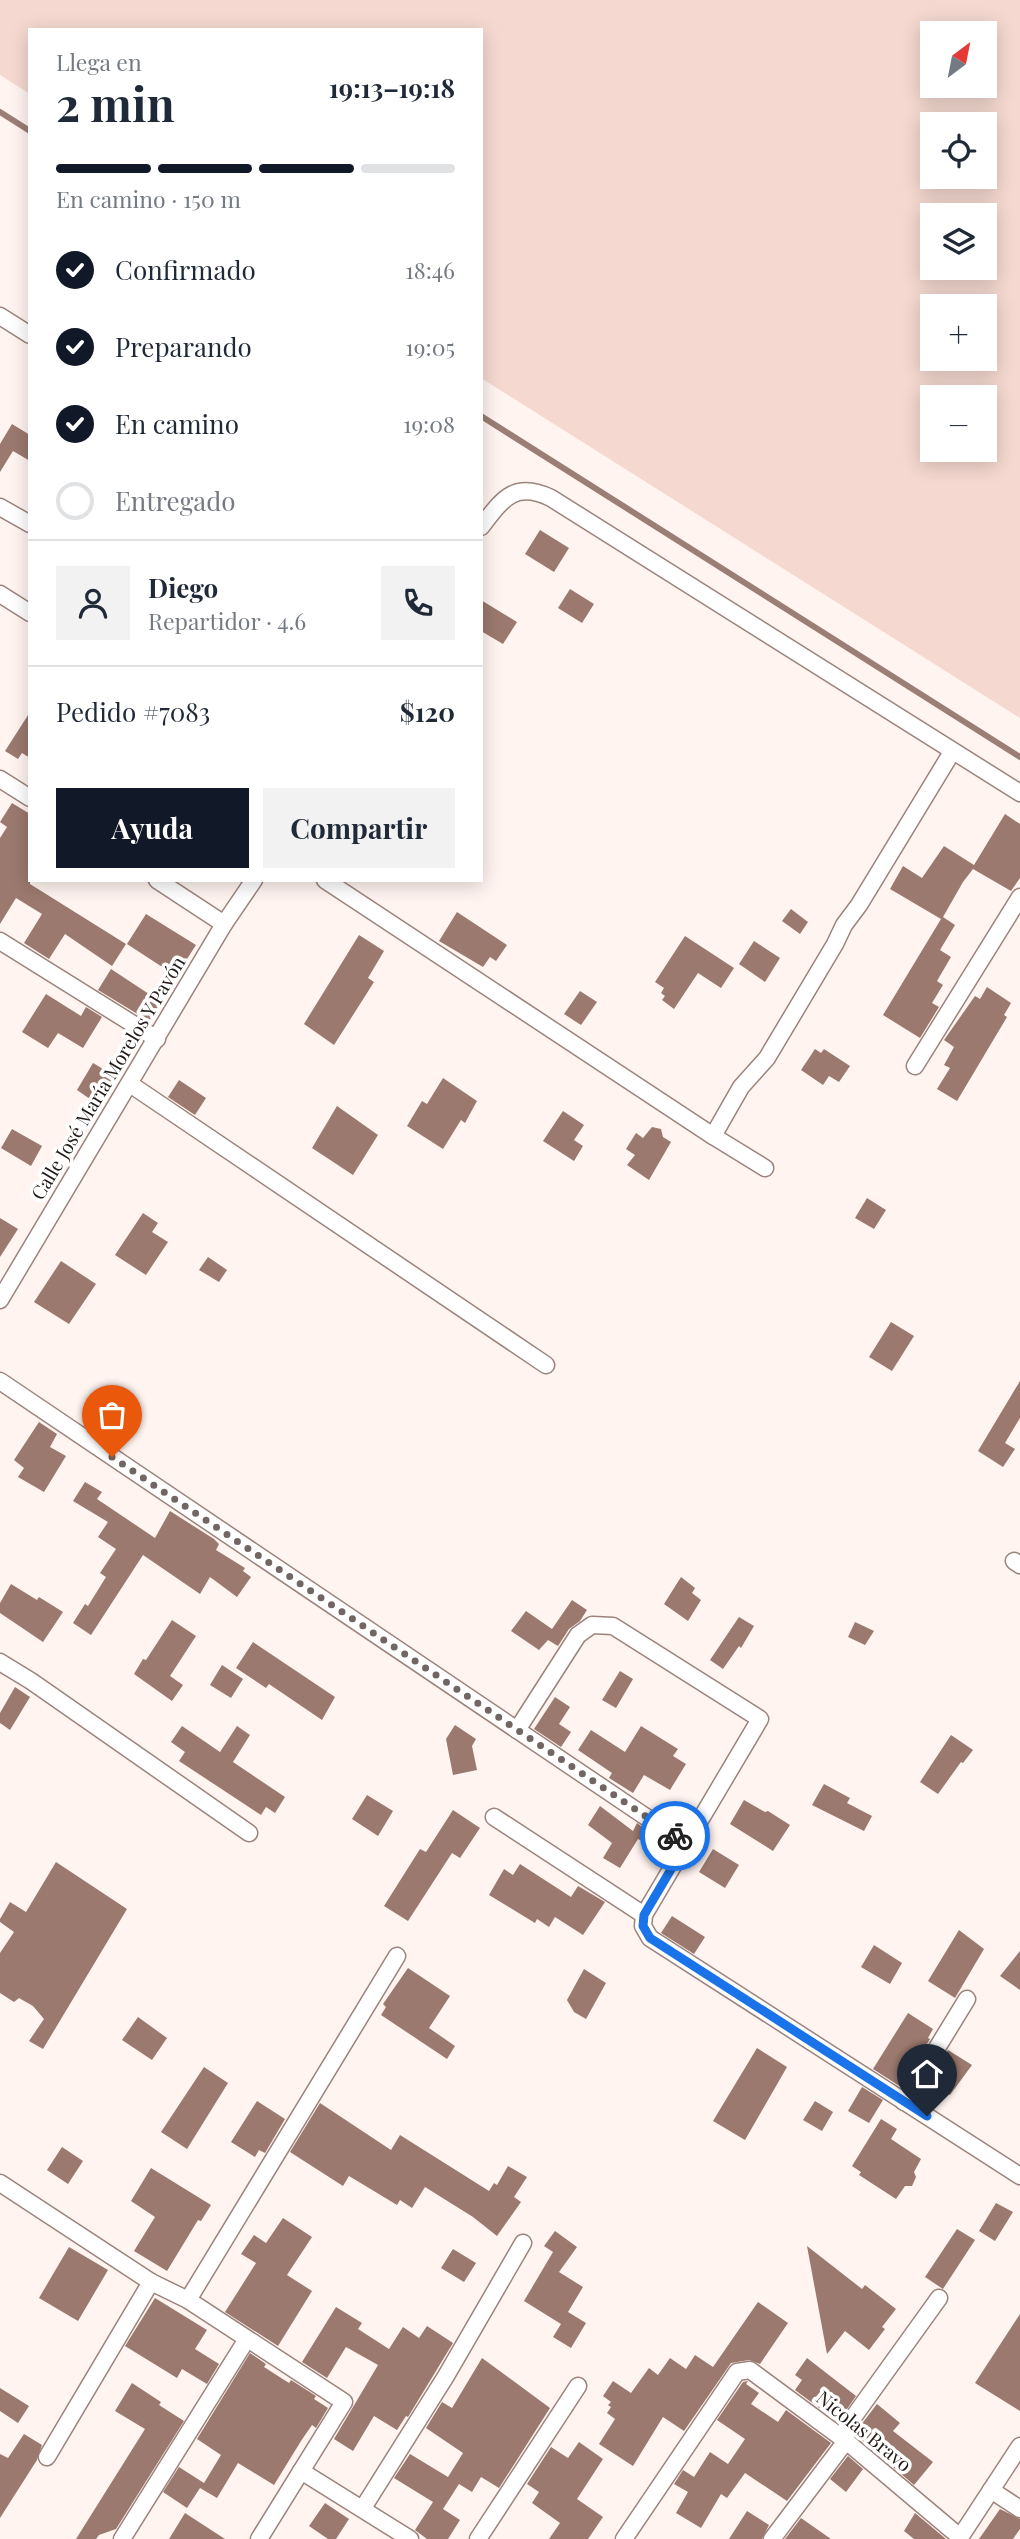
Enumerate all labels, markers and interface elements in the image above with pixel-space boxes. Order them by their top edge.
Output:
north arrow [920,21,998,98]
map controls [920,21,997,462]
text: Llega en [56,46,142,77]
text: 19:13–19:18 [329,70,455,105]
text: 2 min [56,72,175,134]
button: locate [920,112,997,189]
text: En camino · 150 m [56,183,241,214]
button: layers [920,203,997,280]
icon: check [56,251,94,289]
text: Confirmado [115,252,256,287]
text: 18:46 [405,254,455,285]
button: + [920,294,997,371]
icon: check [56,328,94,366]
text: Preparando [115,329,252,364]
text: 19:05 [405,331,455,362]
button: − [920,385,997,462]
icon: check [56,405,94,443]
text: En camino [115,406,239,441]
text: 19:08 [403,408,455,439]
text: Entregado [115,483,236,518]
button: person [56,566,130,640]
button: phone [381,566,455,640]
text: Diego [148,570,218,605]
text: Repartidor · 4.6 [148,605,306,636]
text: Pedido #7083 [56,694,210,729]
text: $120 [400,694,455,729]
button: Ayuda [56,788,249,868]
button: Compartir [263,788,455,868]
street label: Calle José María Morelos Y Pavón [24,950,191,1204]
pin [82,1385,142,1457]
icon: bag [93,1396,131,1434]
courier [640,1801,710,1871]
icon: bike [656,1817,694,1855]
pin [897,2044,957,2116]
icon: home [908,2055,946,2093]
street label: Nicolas Bravo [812,2384,918,2477]

